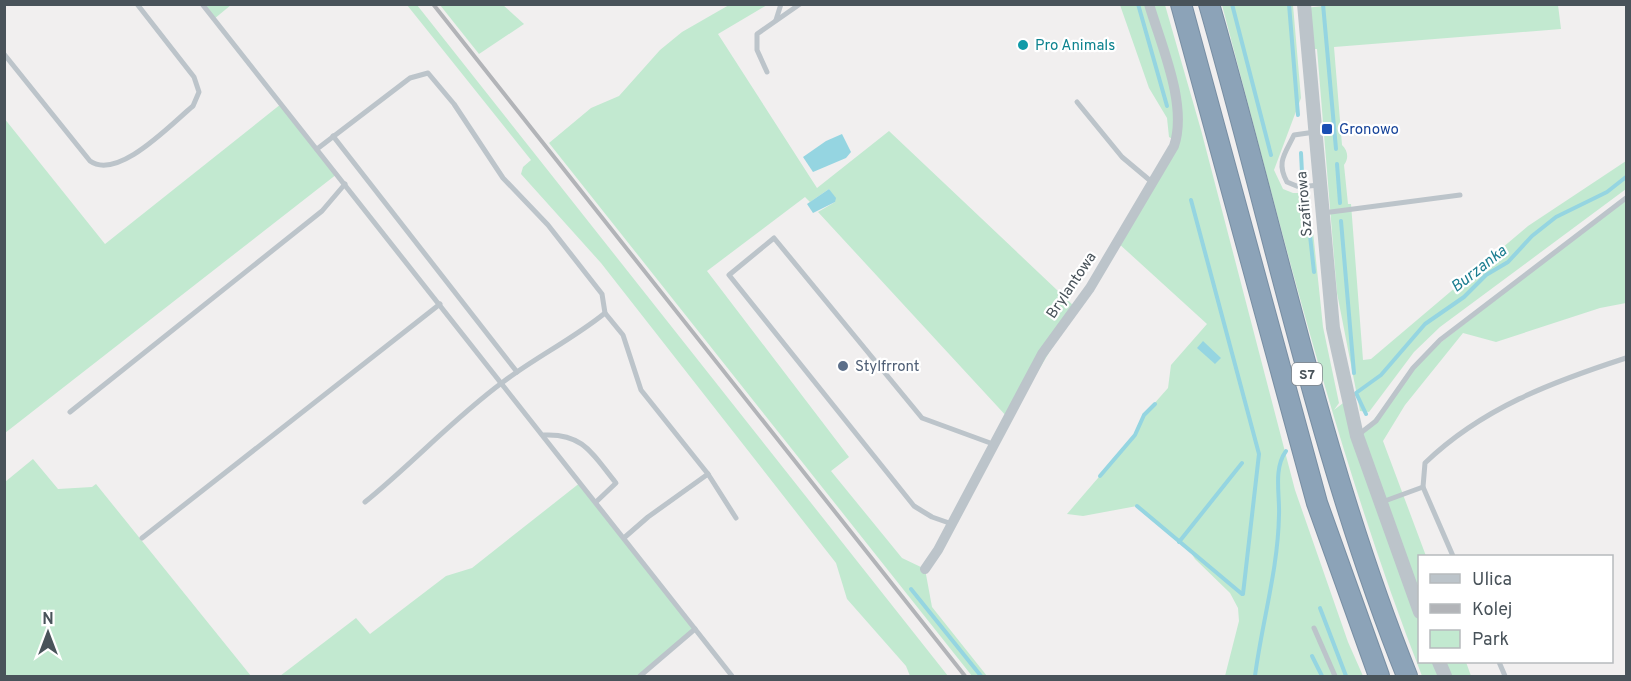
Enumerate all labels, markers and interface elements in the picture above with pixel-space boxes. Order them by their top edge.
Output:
place label: Pro Animals [1035,37,1115,56]
marker: Pro Animals [1016,38,1030,52]
place label: Gronowo [1339,121,1399,140]
marker: Gronowo [1320,122,1334,136]
street label: Szafirowa [1293,170,1318,237]
water label: Burzanka [1447,241,1512,298]
street label: Brylantowa [1043,249,1101,323]
place label: Stylfrront [855,358,920,377]
marker: Stylfrront [836,359,850,373]
road number: S7 [1292,363,1322,385]
legend [1418,555,1613,663]
text: Ulica [1472,569,1512,592]
text: Kolej [1472,599,1512,622]
north arrow [18,603,78,663]
text: N [42,610,54,630]
text: Park [1472,629,1509,652]

